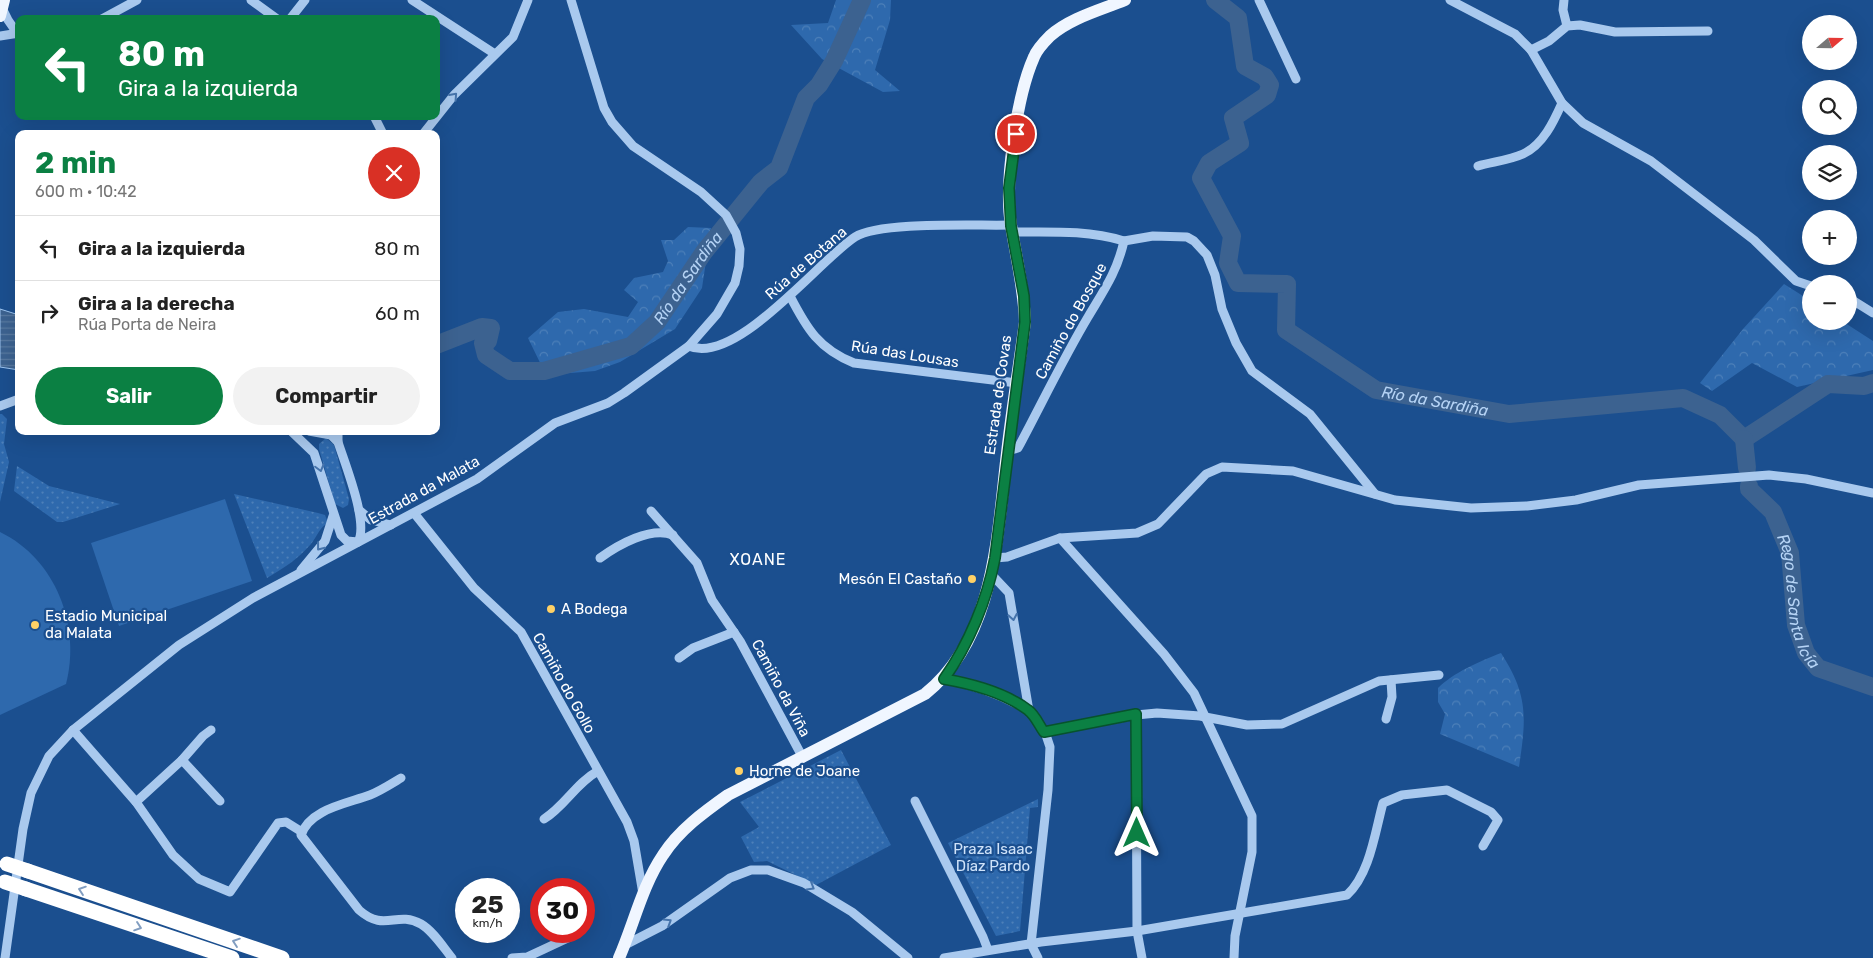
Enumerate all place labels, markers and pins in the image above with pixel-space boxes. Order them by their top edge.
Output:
pin [995,113,1037,155]
place label: Mesón El Castaño [839,570,962,588]
marker: Mesón El Castaño [966,573,978,585]
place label: A Bodega [561,600,628,618]
marker: A Bodega [545,603,557,615]
place label: Estadio Municipal da Malata [45,607,167,642]
marker: Estadio Municipal da Malata [29,619,41,631]
place label: Horne de Joane [749,762,860,780]
marker: Horne de Joane [733,765,745,777]

